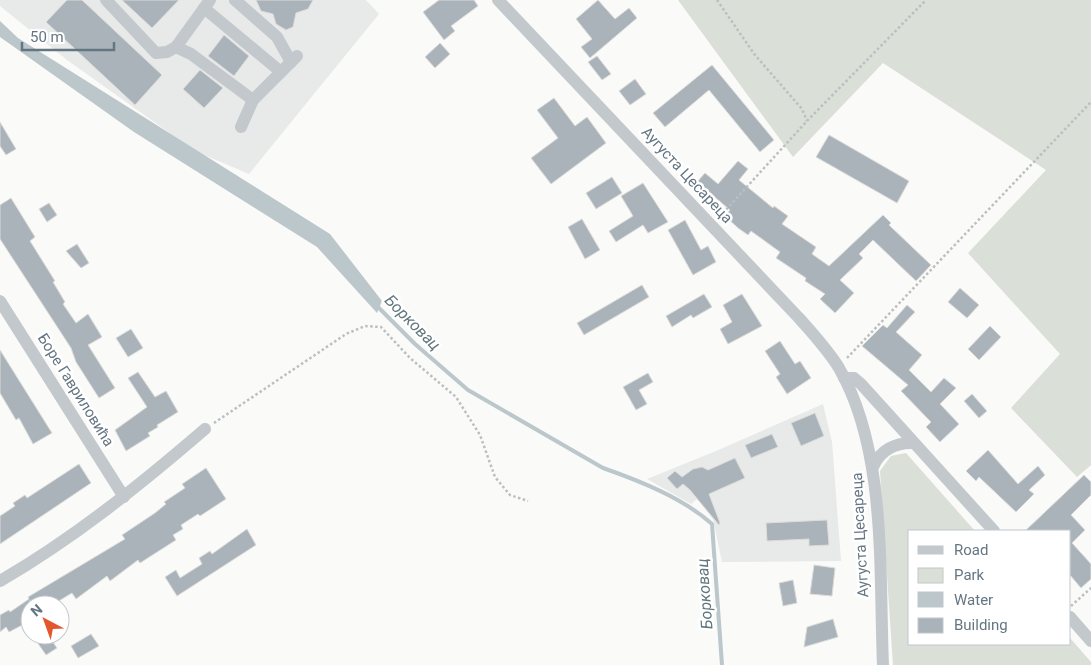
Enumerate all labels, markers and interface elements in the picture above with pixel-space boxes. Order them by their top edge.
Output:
scale bar [22,20,115,52]
text: 50 m [30,28,64,46]
street label: Аугуста Цесареца [638,123,736,227]
water label: Борковац [381,291,444,354]
street label: Боре Гавриловића [34,330,118,450]
street label: Аугуста Цесареца [848,472,872,598]
legend [908,530,1071,645]
text: Road [954,541,988,559]
water label: Борковац [693,558,716,630]
text: Park [954,566,985,584]
text: Water [954,591,993,609]
north arrow [20,595,70,645]
text: N [27,601,45,619]
text: Building [954,616,1008,634]

